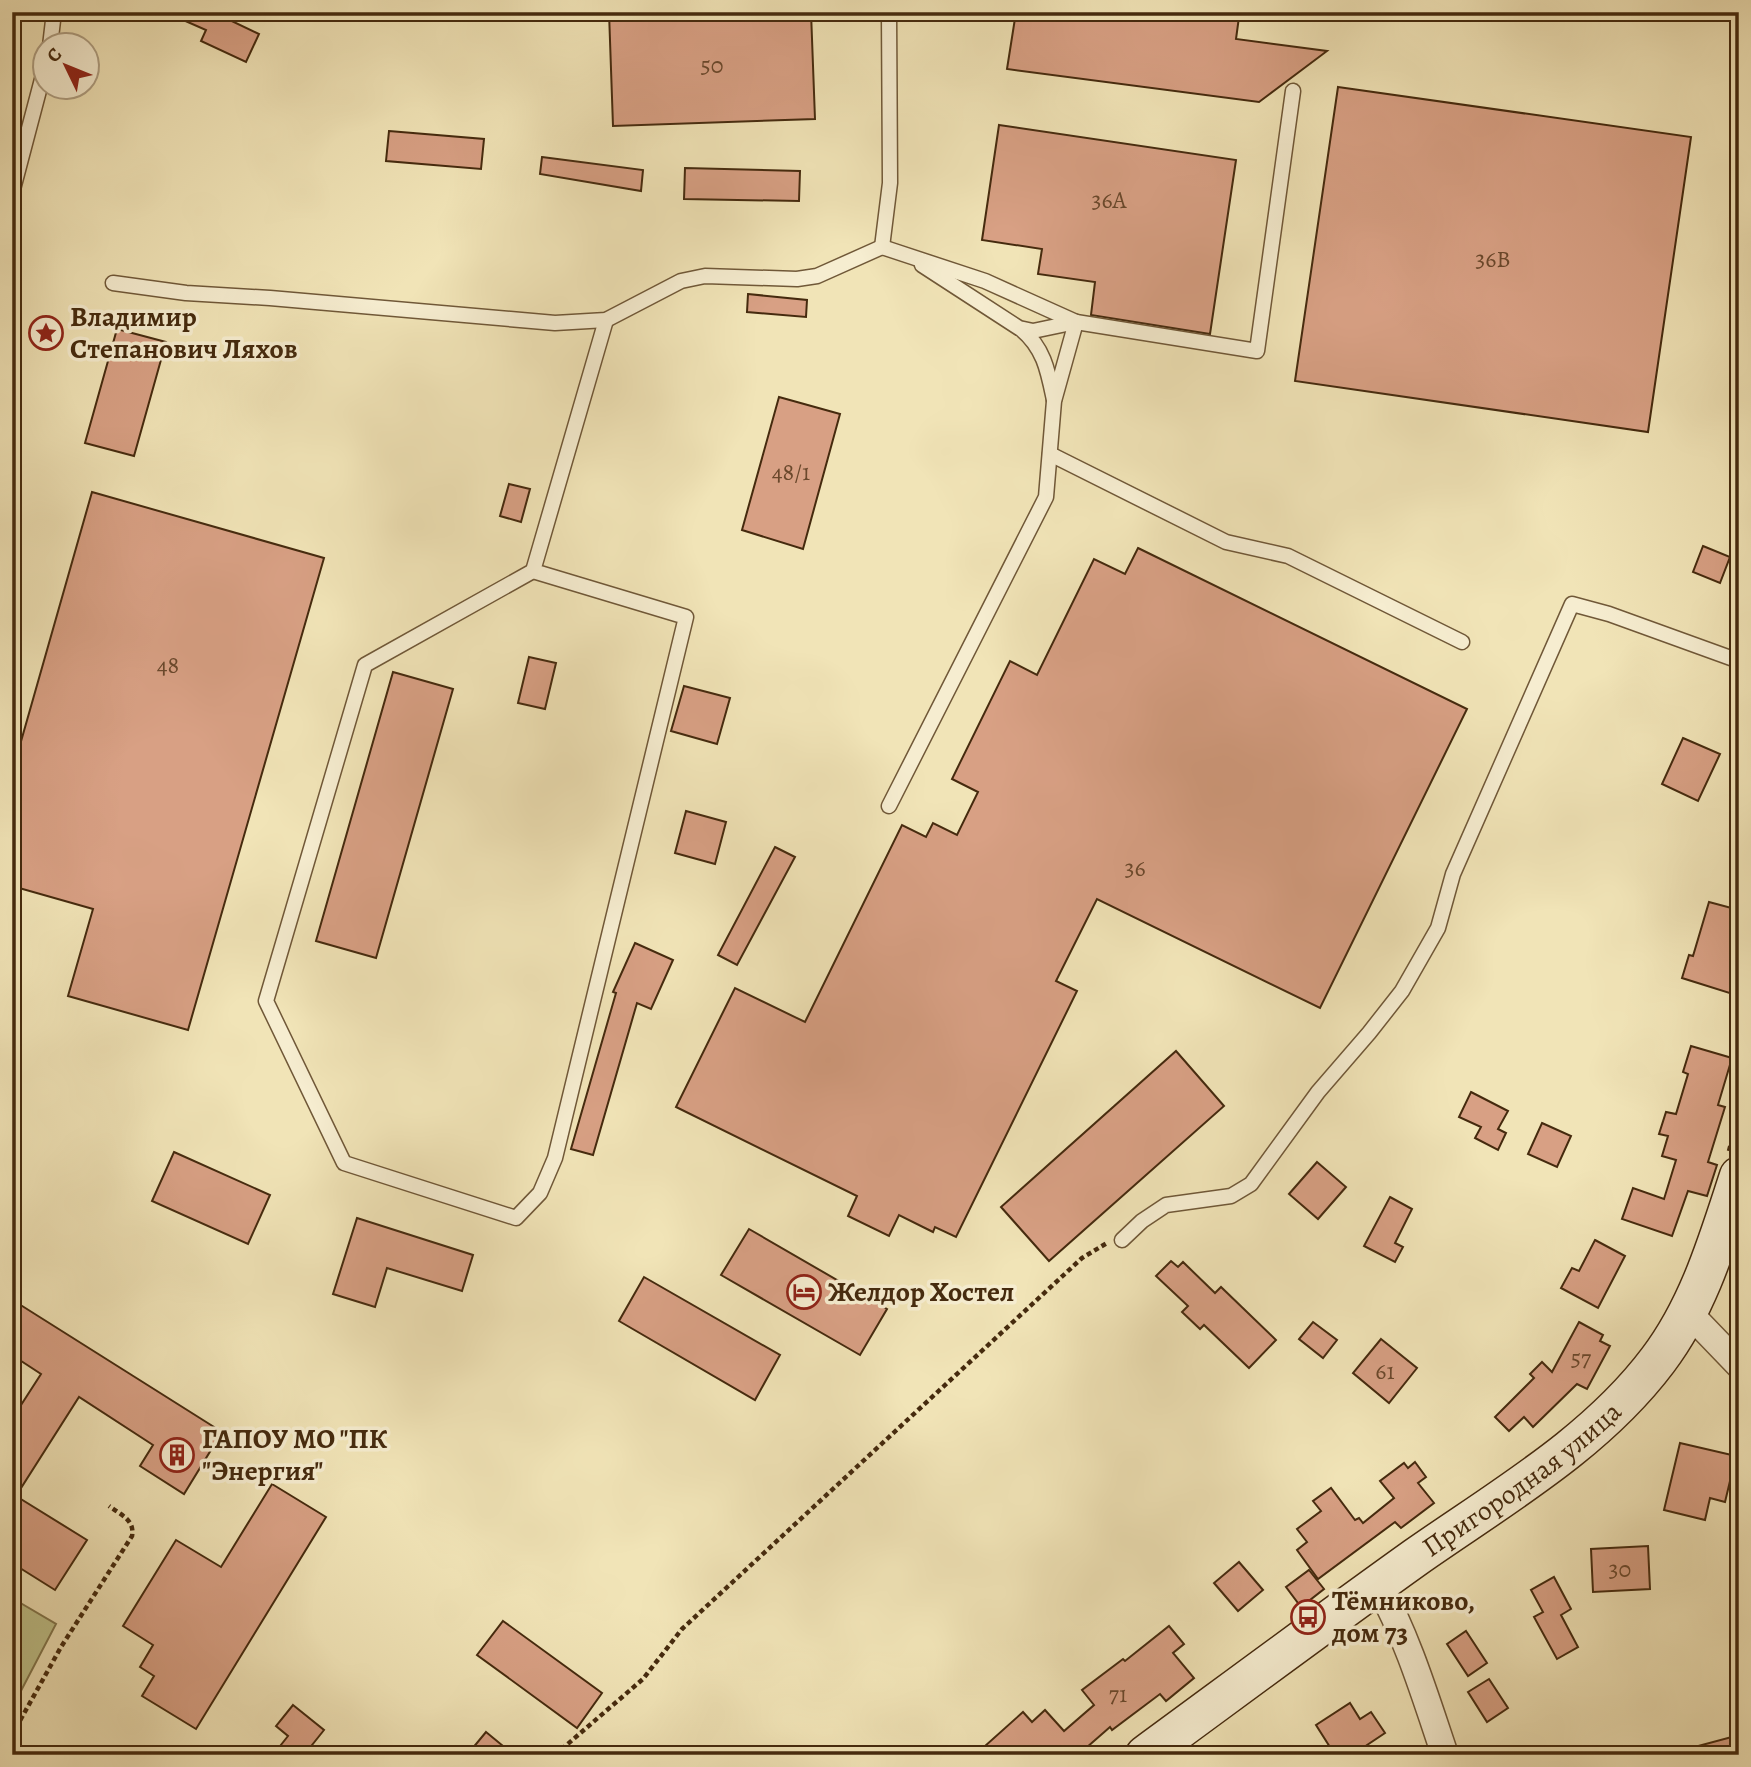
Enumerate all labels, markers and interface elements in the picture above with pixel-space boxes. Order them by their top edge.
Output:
north arrow [32,32,102,102]
text: С [41,42,68,68]
house number: 50 [700,49,724,81]
house number: 36А [1091,184,1128,216]
house number: 36В [1475,243,1511,275]
place label: Владимир Степанович Ляхов [70,298,298,368]
place icon: Владимир Степанович Ляхов [27,314,65,352]
house number: 48/1 [772,456,810,488]
house number: 48 [157,649,179,681]
house number: 36 [1124,852,1146,884]
hotel icon: Желдор Хостел [785,1273,823,1311]
place label: Желдор Хостел [828,1273,1014,1311]
house number: 57 [1571,1342,1592,1374]
house number: 61 [1375,1355,1395,1387]
street label: Пригородная улица [1415,1393,1630,1566]
place label: ГАПОУ МО "ПК "Энергия" [202,1420,388,1490]
building icon: ГАПОУ МО "ПК "Энергия" [158,1436,196,1474]
house number: 30 [1609,1553,1631,1585]
place label: Тёмниково, дом 73 [1331,1582,1475,1652]
bus stop icon: Тёмниково, дом 73 [1289,1598,1327,1636]
house number: 71 [1109,1678,1127,1710]

